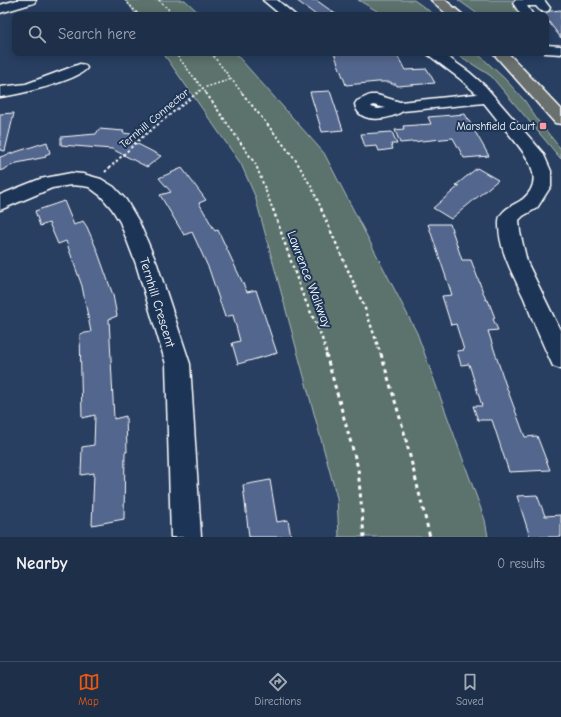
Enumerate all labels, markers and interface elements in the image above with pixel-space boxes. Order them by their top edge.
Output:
search box [12,12,549,56]
icon: search [26,23,48,45]
text: Search here [58,25,136,43]
street label: Ternhill Connector [117,85,192,151]
place label: Marshfield Court [457,120,536,133]
marker: Marshfield Court [538,121,548,131]
street label: Lawrence Walkway [284,229,335,330]
street label: Ternhill Crescent [137,255,179,350]
text: Nearby [16,554,67,573]
text: 0 results [497,556,545,571]
tab: Map [78,671,100,708]
tab: Directions [255,671,301,708]
tab: Saved [456,671,483,708]

